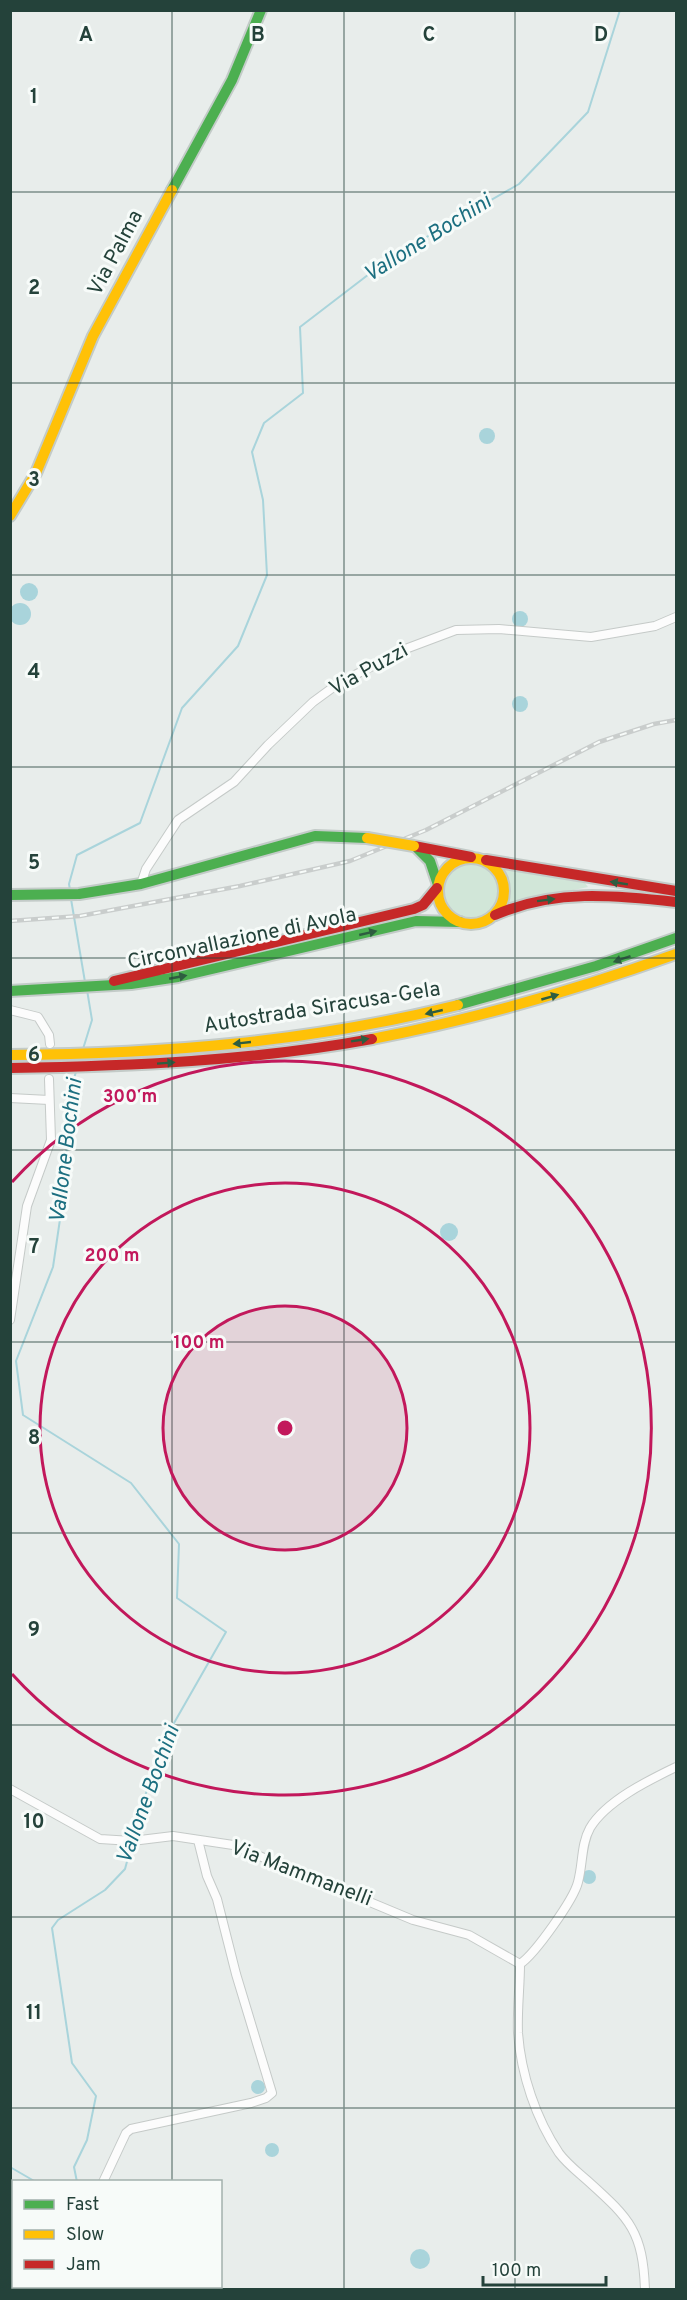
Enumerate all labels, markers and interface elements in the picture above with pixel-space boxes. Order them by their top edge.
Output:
text: A [79,23,93,49]
text: B [251,23,265,49]
text: C [423,23,435,49]
text: D [594,23,608,49]
text: 1 [30,85,38,111]
water label: Vallone Bochini [359,188,498,289]
street label: Via Palma [82,205,150,301]
text: 2 [28,276,40,302]
text: 3 [28,468,40,494]
street label: Via Puzzi [325,637,413,703]
text: 4 [28,660,40,686]
text: 5 [28,851,40,877]
one-way arrow [609,878,628,887]
one-way arrow [537,895,556,904]
street label: Circonvallazione di Avola [125,902,359,976]
one-way arrow [359,928,378,937]
one-way arrow [613,954,631,964]
one-way arrow [169,972,188,981]
street label: Autostrada Siracusa-Gela [202,976,442,1040]
one-way arrow [541,992,559,1001]
one-way arrow [425,1007,443,1017]
one-way arrow [350,1036,369,1045]
one-way arrow [232,1038,251,1048]
text: 6 [28,1043,40,1069]
one-way arrow [157,1059,176,1068]
water label: Vallone Bochini [45,1076,89,1225]
text: 300 m [103,1086,157,1109]
text: 7 [29,1235,39,1261]
text: 200 m [84,1245,140,1268]
text: 100 m [173,1332,225,1355]
centre of rings [275,1418,295,1438]
text: 8 [28,1426,40,1452]
text: 9 [28,1618,40,1644]
water label: Vallone Bochini [111,1720,187,1868]
text: 10 [23,1810,45,1836]
street label: Via Mammanelli [226,1835,376,1913]
text: 11 [26,2001,42,2027]
legend [12,2180,222,2288]
text: Fast [66,2194,99,2217]
text: Slow [66,2224,104,2247]
scale bar [483,2249,606,2287]
text: Jam [66,2254,101,2277]
text: 100 m [492,2260,541,2283]

